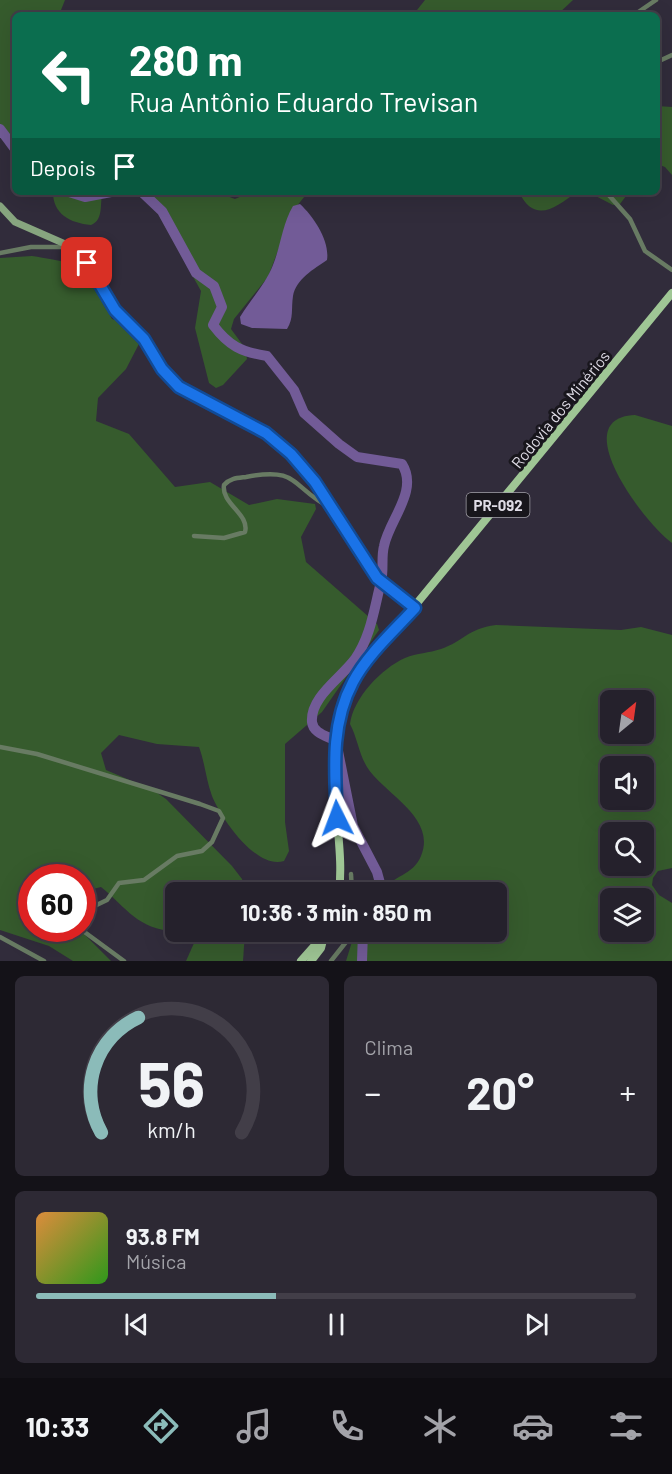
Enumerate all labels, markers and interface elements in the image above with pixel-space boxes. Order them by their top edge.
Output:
text: 280 m [129,34,243,84]
icon: left [30,36,108,114]
text: Rua Antônio Eduardo Trevisan [129,85,478,117]
icon: arrive [108,150,141,183]
text: Depois [30,154,96,180]
pin [61,237,112,288]
icon: arrive [70,246,103,279]
street label: Rodovia dos Minérios [507,346,613,472]
road number: PR-092 [466,493,530,517]
north arrow [600,690,654,744]
map controls [600,690,654,942]
button: sound [600,756,654,810]
position arrow [305,786,369,850]
button: search [600,822,654,876]
speed limit sign: 60 [18,864,96,942]
button: layers [600,888,654,942]
text: 10:36 · 3 min · 850 m [240,899,432,925]
text: Clima [365,1035,413,1059]
text: 56 [138,1045,205,1119]
text: 20° [466,1065,534,1119]
text: − [365,1072,381,1112]
text: + [620,1072,636,1112]
text: km/h [147,1117,196,1142]
text: 93.8 FM [126,1223,200,1249]
text: Música [126,1249,186,1273]
icon: previous [120,1308,153,1341]
icon: pause [320,1308,353,1341]
icon: next [520,1308,553,1341]
icon: directions [140,1405,182,1447]
icon: music [233,1405,275,1447]
icon: phone [326,1405,368,1447]
icon: climate [419,1405,461,1447]
icon: car [512,1405,554,1447]
icon: filters [605,1405,647,1447]
text: 10:33 [25,1410,89,1442]

